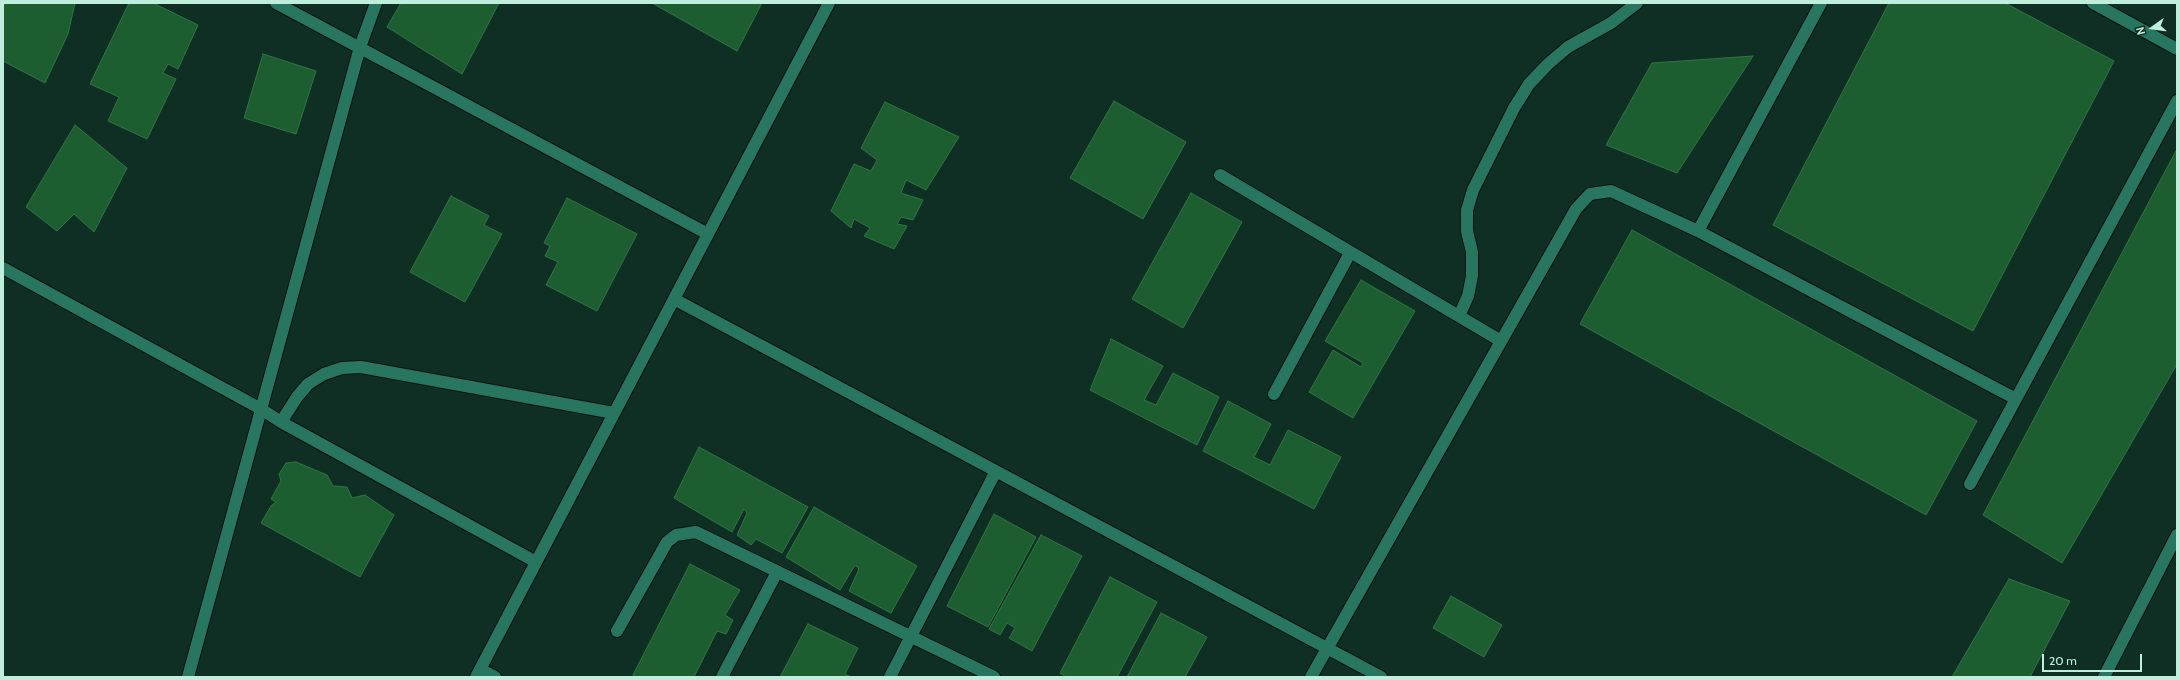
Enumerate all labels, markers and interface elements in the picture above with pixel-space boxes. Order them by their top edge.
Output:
north arrow [2132,8,2172,48]
text: N [2133,25,2148,36]
scale bar [2044,646,2144,672]
text: 20 m [2049,653,2077,668]

